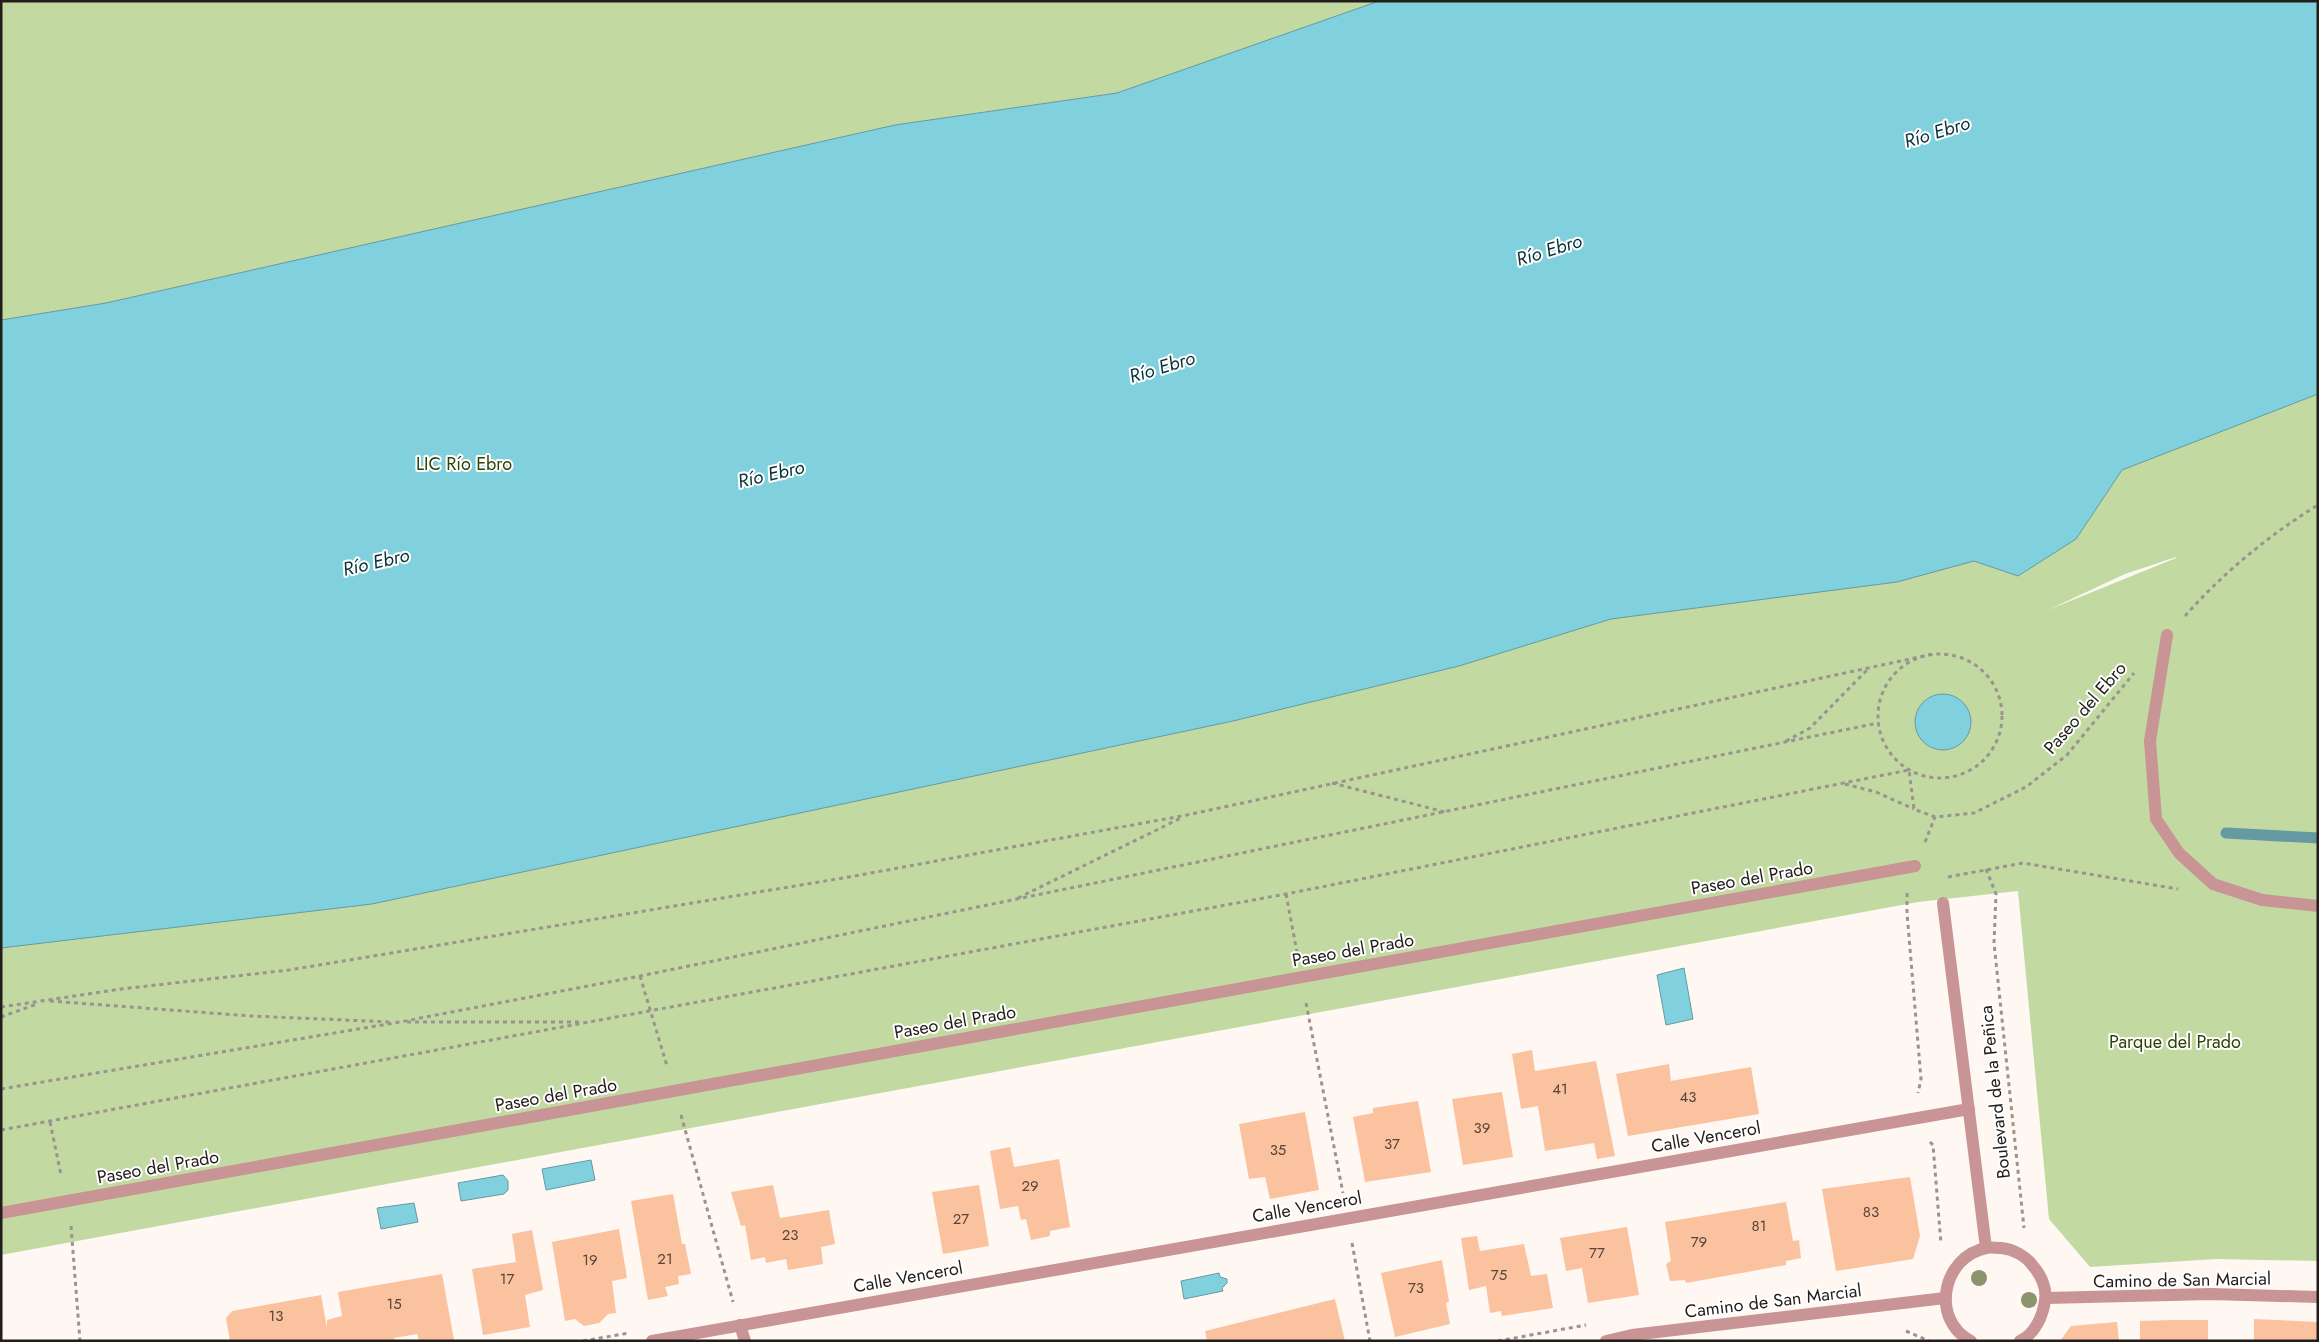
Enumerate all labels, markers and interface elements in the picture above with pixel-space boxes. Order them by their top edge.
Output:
water label: Río Ebro [1901,109,1973,155]
water label: Río Ebro [1513,227,1585,273]
water label: Río Ebro [1126,344,1198,390]
park label: LIC Río Ebro [416,451,512,477]
water label: Río Ebro [735,453,807,495]
water label: Río Ebro [340,541,412,583]
street label: Paseo del Ebro [2038,656,2133,760]
street label: Paseo del Prado [1689,854,1815,902]
street label: Paseo del Prado [1290,926,1416,974]
street label: Paseo del Prado [892,998,1018,1046]
street label: Boulevard de la Peñica [1973,1004,2017,1180]
park label: Parque del Prado [2109,1029,2241,1055]
street label: Paseo del Prado [493,1071,619,1119]
house number: 41 [1552,1078,1568,1100]
house number: 43 [1680,1086,1696,1108]
street label: Calle Vencerol [1649,1115,1763,1159]
house number: 39 [1474,1117,1490,1139]
house number: 37 [1384,1133,1400,1155]
house number: 35 [1270,1139,1286,1161]
street label: Paseo del Prado [95,1143,221,1191]
house number: 29 [1021,1175,1039,1197]
street label: Calle Vencerol [1250,1185,1364,1229]
house number: 83 [1863,1201,1879,1223]
house number: 27 [953,1208,969,1230]
house number: 81 [1752,1215,1766,1237]
house number: 23 [782,1224,798,1246]
house number: 79 [1691,1231,1707,1253]
house number: 77 [1589,1242,1605,1264]
house number: 21 [657,1248,673,1270]
house number: 19 [582,1249,598,1271]
street label: Calle Vencerol [851,1255,965,1299]
house number: 75 [1491,1264,1507,1286]
street label: Camino de San Marcial [2093,1265,2271,1295]
house number: 17 [500,1268,514,1290]
house number: 73 [1408,1277,1424,1299]
street label: Camino de San Marcial [1683,1277,1863,1325]
house number: 15 [386,1293,402,1315]
house number: 13 [269,1305,283,1327]

